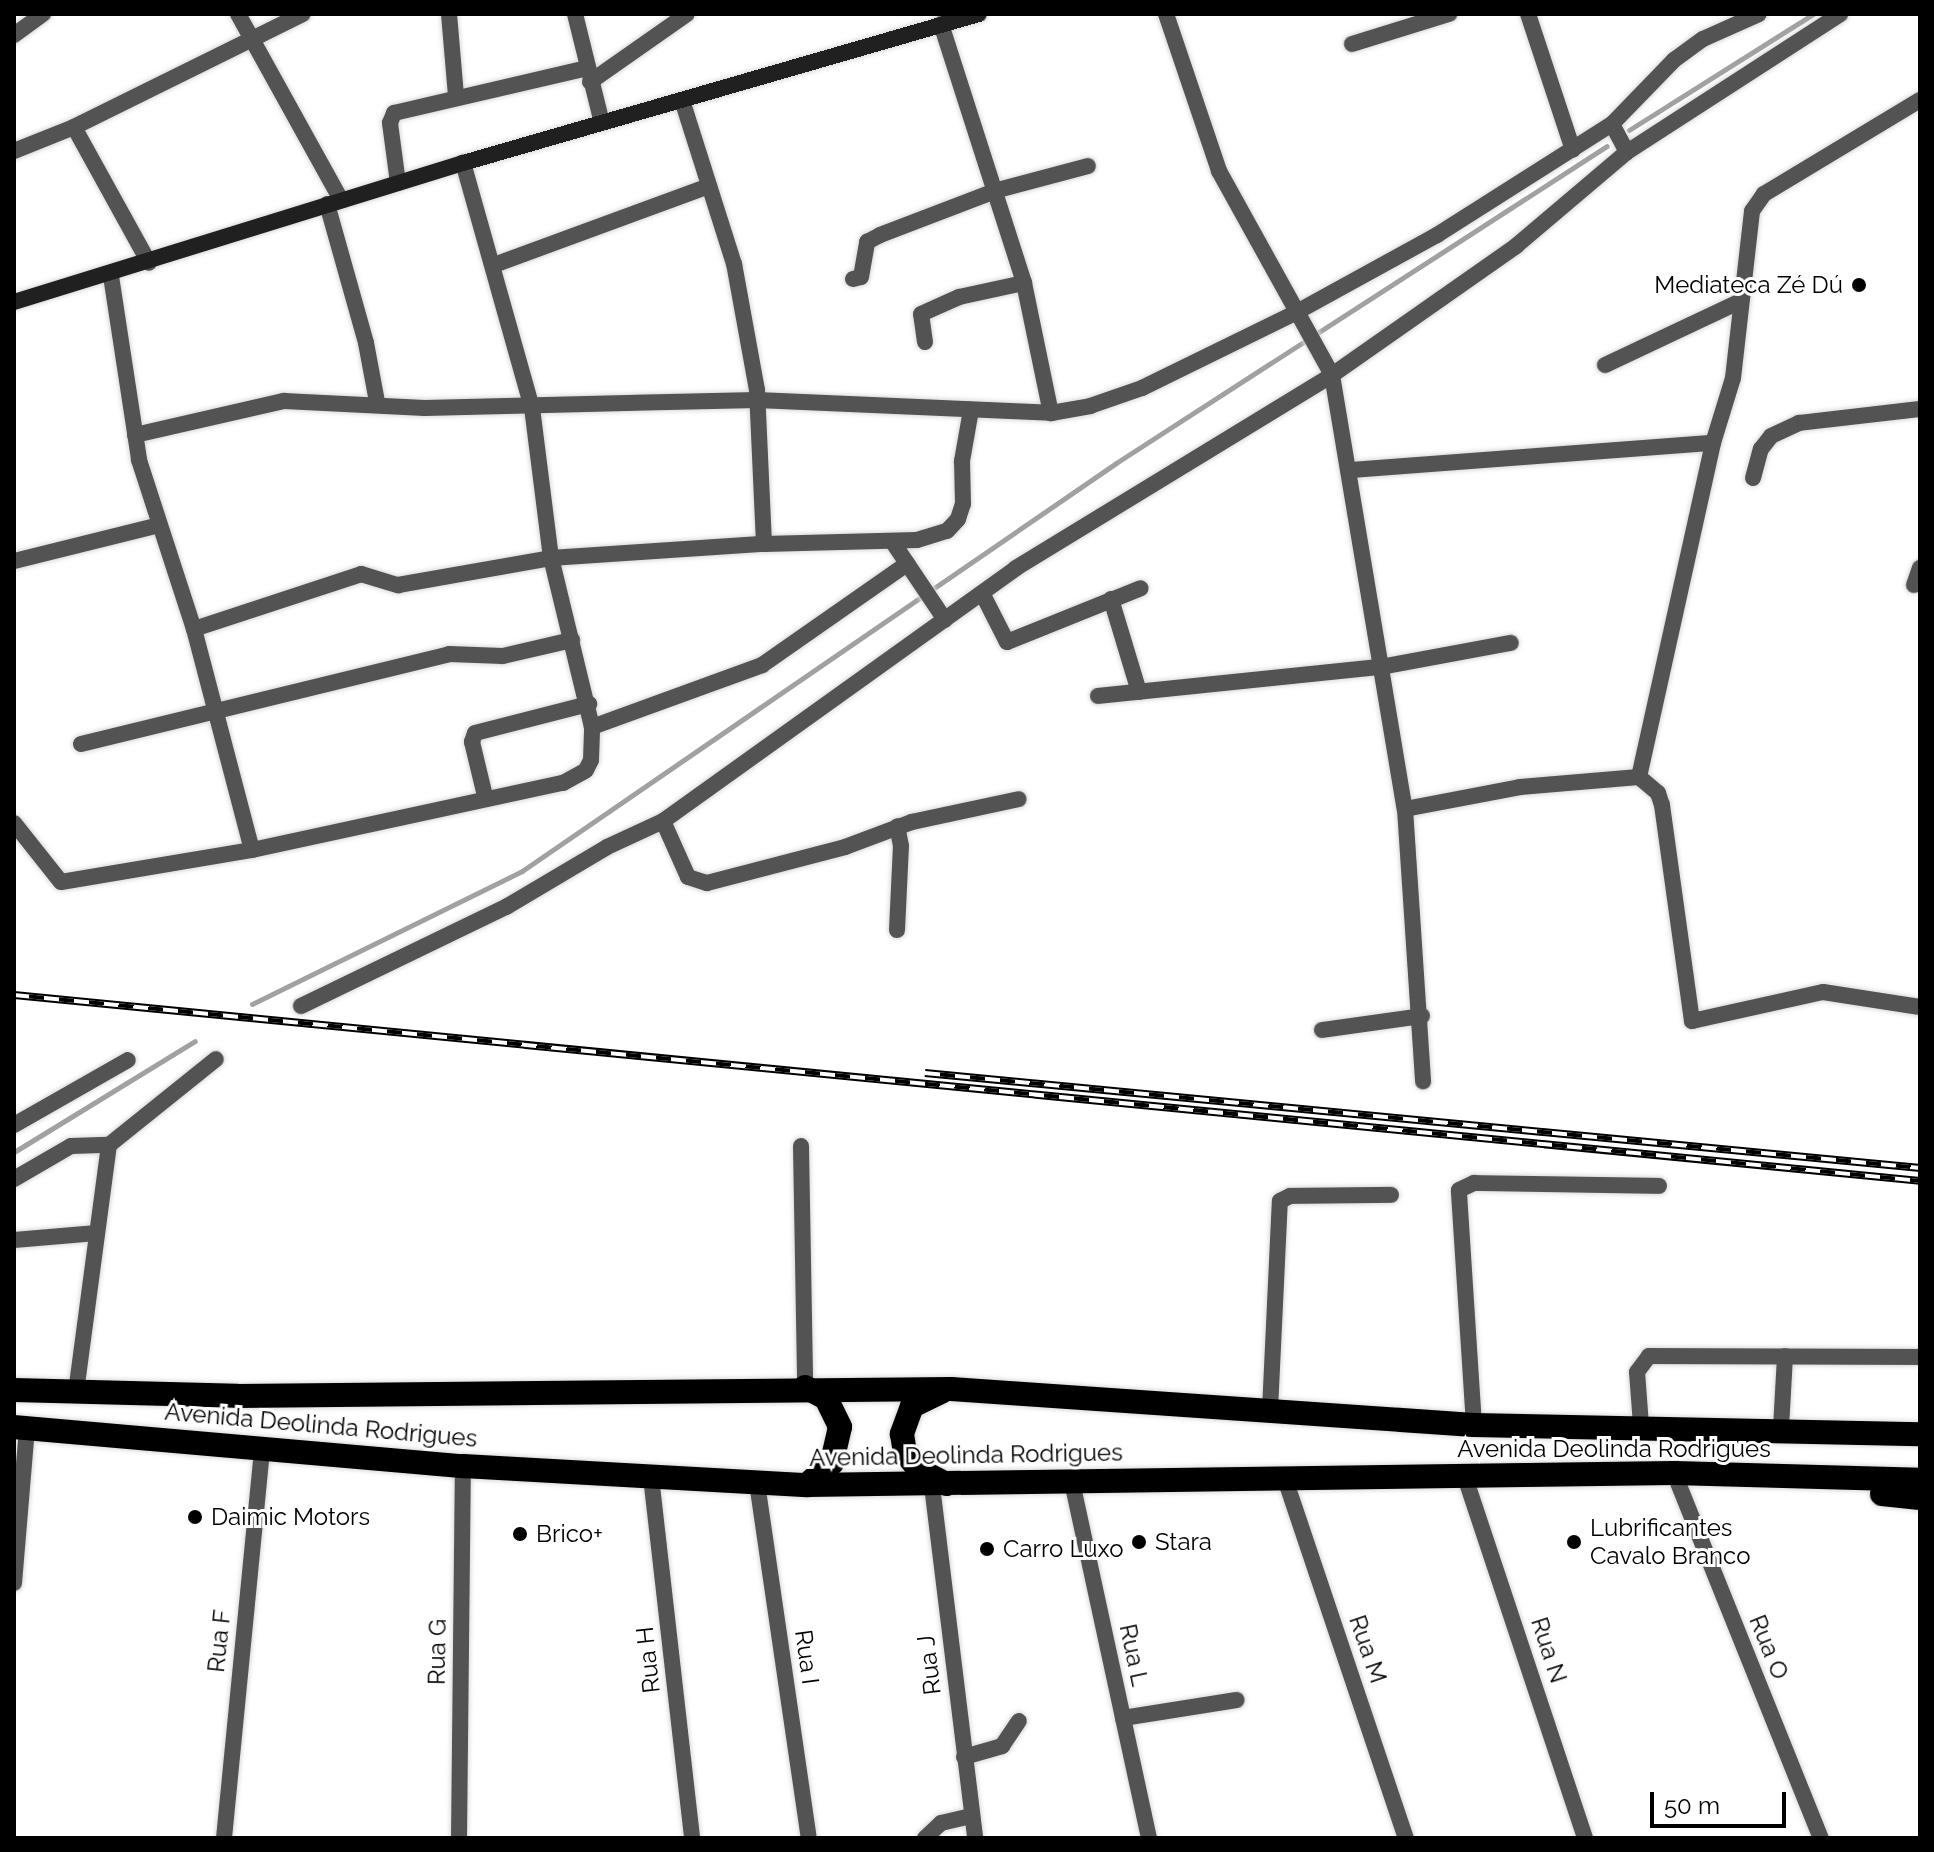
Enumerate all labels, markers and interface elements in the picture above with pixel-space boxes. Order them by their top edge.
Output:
place label: Mediateca Zé Dú [1654,271,1843,299]
marker: Mediateca Zé Dú [1850,276,1868,294]
street label: Avenida Deolinda Rodrigues [164,1397,478,1453]
street label: Avenida Deolinda Rodrigues [1457,1435,1771,1463]
street label: Avenida Deolinda Rodrigues [809,1438,1123,1472]
place label: Daimic Motors [211,1503,370,1531]
marker: Daimic Motors [186,1508,204,1526]
place label: Lubrificantes Cavalo Branco [1590,1514,1750,1570]
place label: Brico+ [536,1520,603,1548]
marker: Brico+ [511,1525,529,1543]
place label: Stara [1155,1528,1212,1556]
marker: Stara [1130,1533,1148,1551]
marker: Lubrificantes Cavalo Branco [1565,1533,1583,1551]
place label: Carro Luxo [1003,1535,1123,1563]
marker: Carro Luxo [978,1540,996,1558]
street label: Rua F [201,1608,237,1674]
street label: Rua M [1343,1611,1393,1687]
street label: Rua O [1743,1611,1795,1683]
street label: Rua N [1525,1613,1573,1687]
street label: Rua G [422,1619,452,1685]
street label: Rua L [1113,1621,1155,1689]
street label: Rua H [630,1625,666,1695]
street label: Rua I [789,1628,825,1686]
street label: Rua J [911,1633,947,1697]
scale bar [1654,1776,1790,1826]
text: 50 m [1664,1791,1720,1820]

